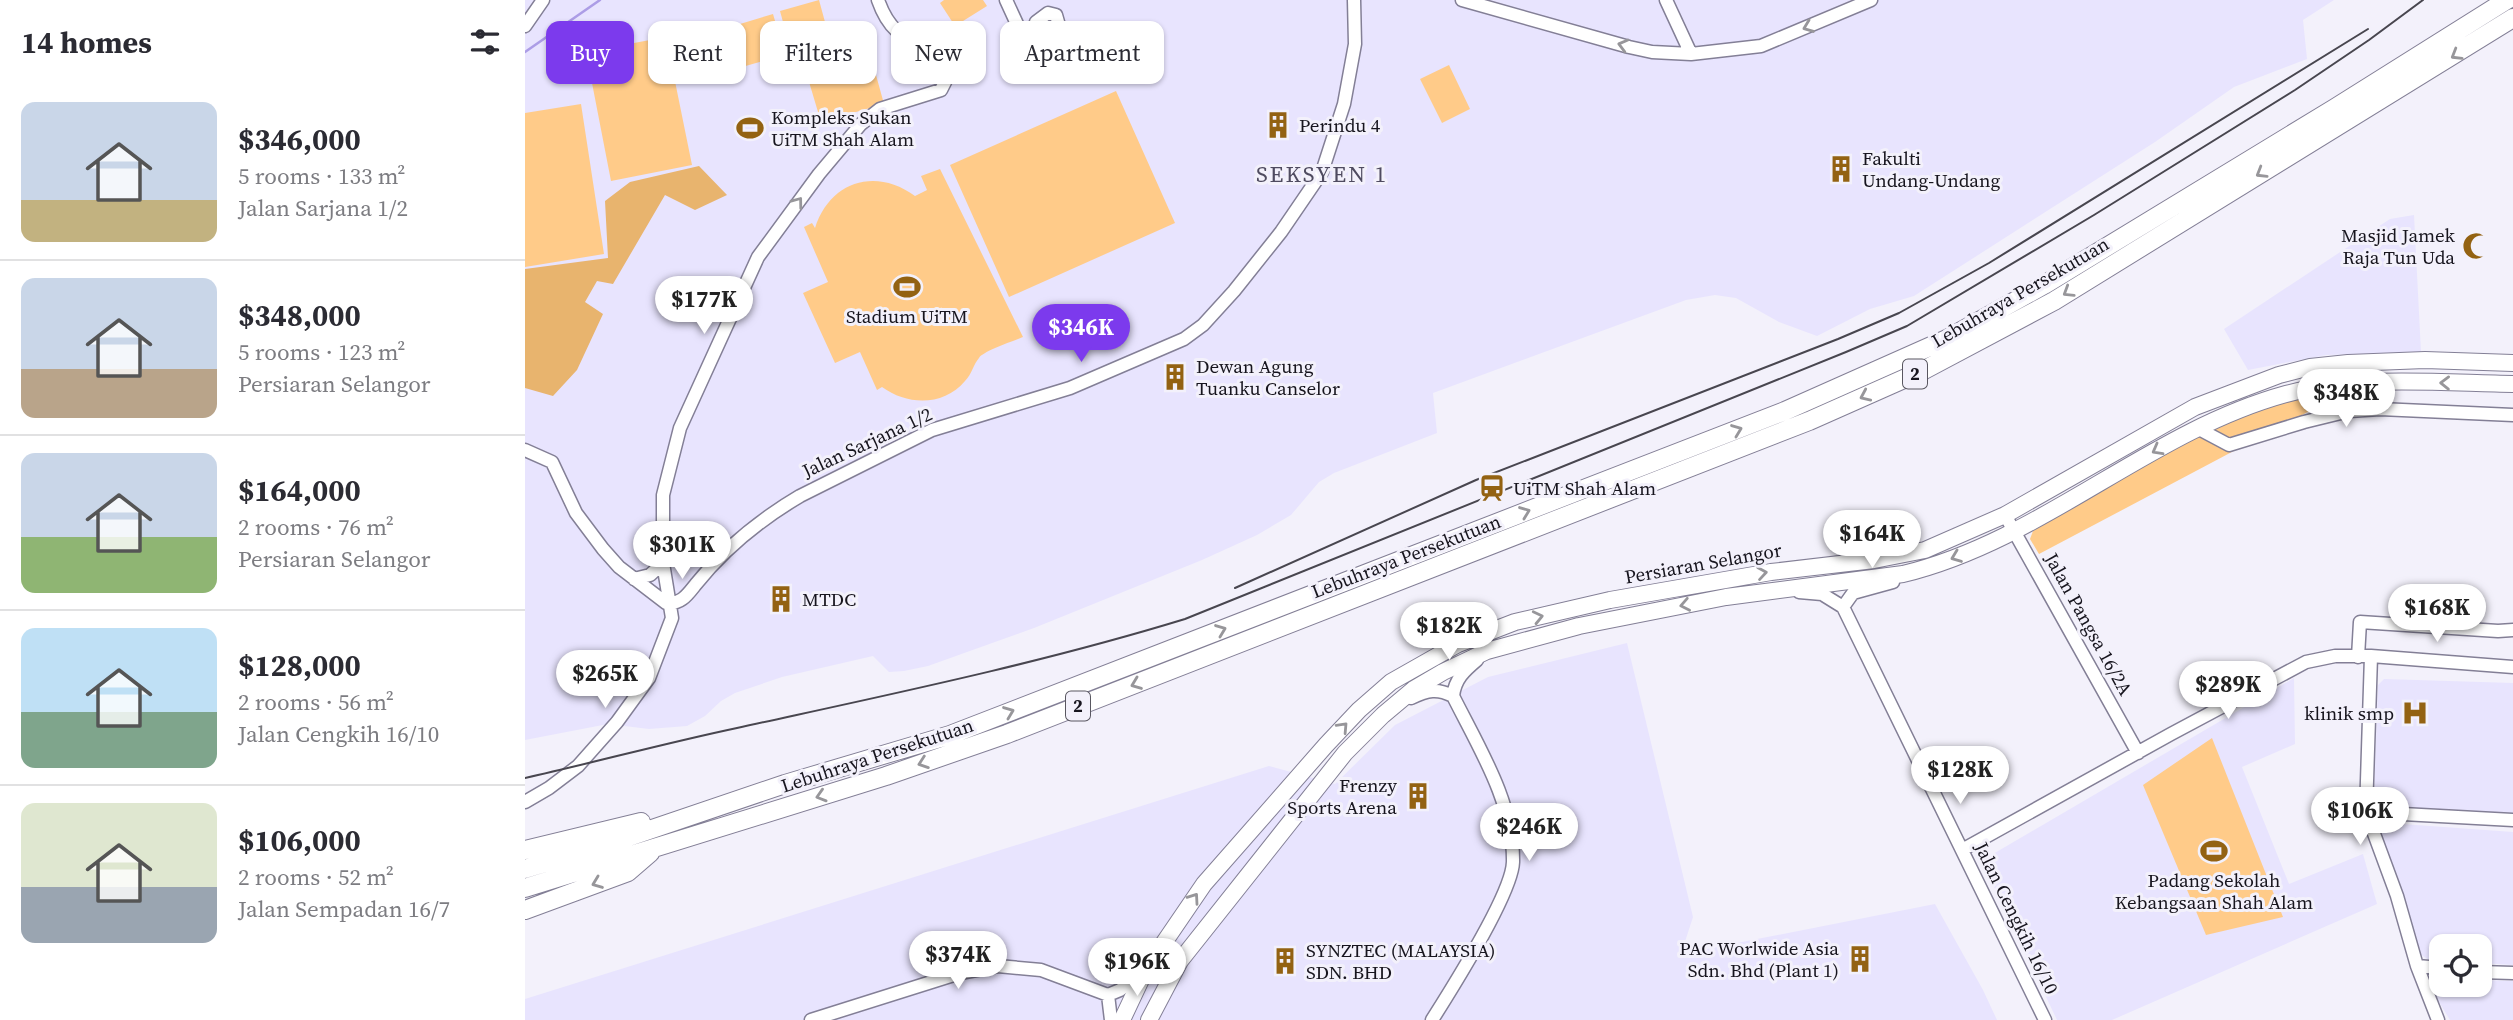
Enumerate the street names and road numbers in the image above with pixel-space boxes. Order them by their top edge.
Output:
street label: Lebuhraya Persekutuan [1927,231,2113,353]
road number: 2 [1903,360,1927,388]
street label: Jalan Sarjana 1/2 [797,401,936,484]
street label: Lebuhraya Persekutuan [1308,508,1504,604]
street label: Persiaran Selangor [1622,536,1784,590]
street label: Jalan Pangsa 16/2A [2039,547,2139,700]
road number: 2 [1066,692,1090,720]
street label: Lebuhraya Persekutuan [777,712,977,798]
street label: Jalan Cengkih 16/10 [1968,837,2065,998]

